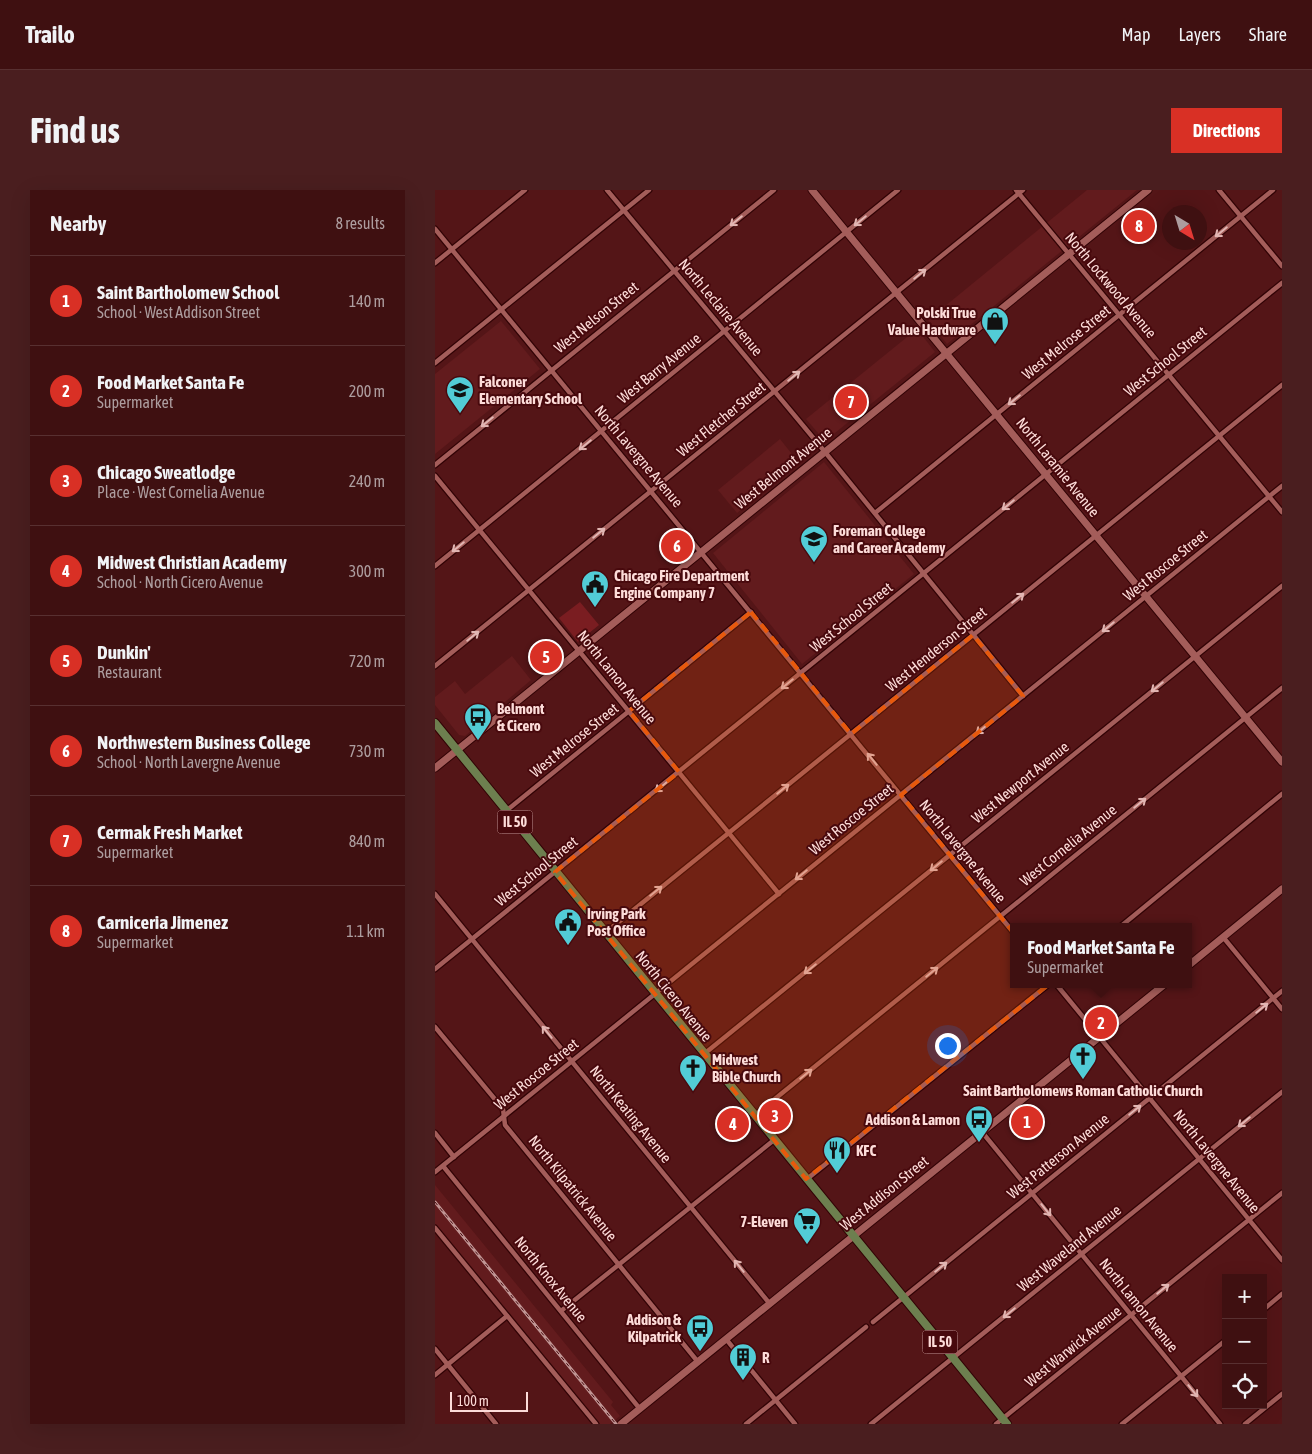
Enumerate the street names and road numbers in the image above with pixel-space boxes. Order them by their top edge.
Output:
street label: North Lockwood Avenue [1062,229,1160,341]
street label: North Leclaire Avenue [676,255,767,359]
street label: West Nelson Street [551,278,641,356]
street label: West Melrose Street [1019,301,1113,383]
street label: West School Street [1120,323,1210,399]
street label: West Barry Avenue [614,329,704,407]
street label: West Fletcher Street [673,378,769,460]
street label: North Lavergne Avenue [592,402,687,510]
street label: North Laramie Avenue [1013,414,1103,520]
street label: West Belmont Avenue [731,424,835,512]
street label: West Roscoe Street [1120,526,1210,604]
street label: West School Street [806,579,896,655]
street label: West Henderson Street [882,603,990,695]
street label: North Lamon Avenue [574,627,660,727]
street label: West Melrose Street [527,699,621,781]
street label: West Newport Avenue [968,738,1072,826]
street label: West Roscoe Street [806,780,896,858]
street label: North Lavergne Avenue [916,796,1010,906]
street label: West Cornelia Avenue [1016,801,1120,889]
road number: IL 50 [497,810,533,834]
street label: West School Street [491,833,581,909]
street label: North Cicero Avenue [632,947,716,1045]
street label: West Roscoe Street [491,1035,581,1113]
street label: North Keating Avenue [587,1062,675,1166]
street label: North Lavergne Avenue [1170,1106,1264,1216]
street label: West Patterson Avenue [1004,1110,1112,1202]
street label: North Kilpatrick Avenue [525,1132,621,1244]
street label: West Addison Street [836,1152,932,1234]
street label: West Waveland Avenue [1014,1201,1124,1295]
street label: North Knox Avenue [511,1233,591,1325]
street label: North Lamon Avenue [1096,1255,1182,1355]
street label: West Warwick Avenue [1021,1302,1125,1390]
road number: IL 50 [923,1330,957,1354]

